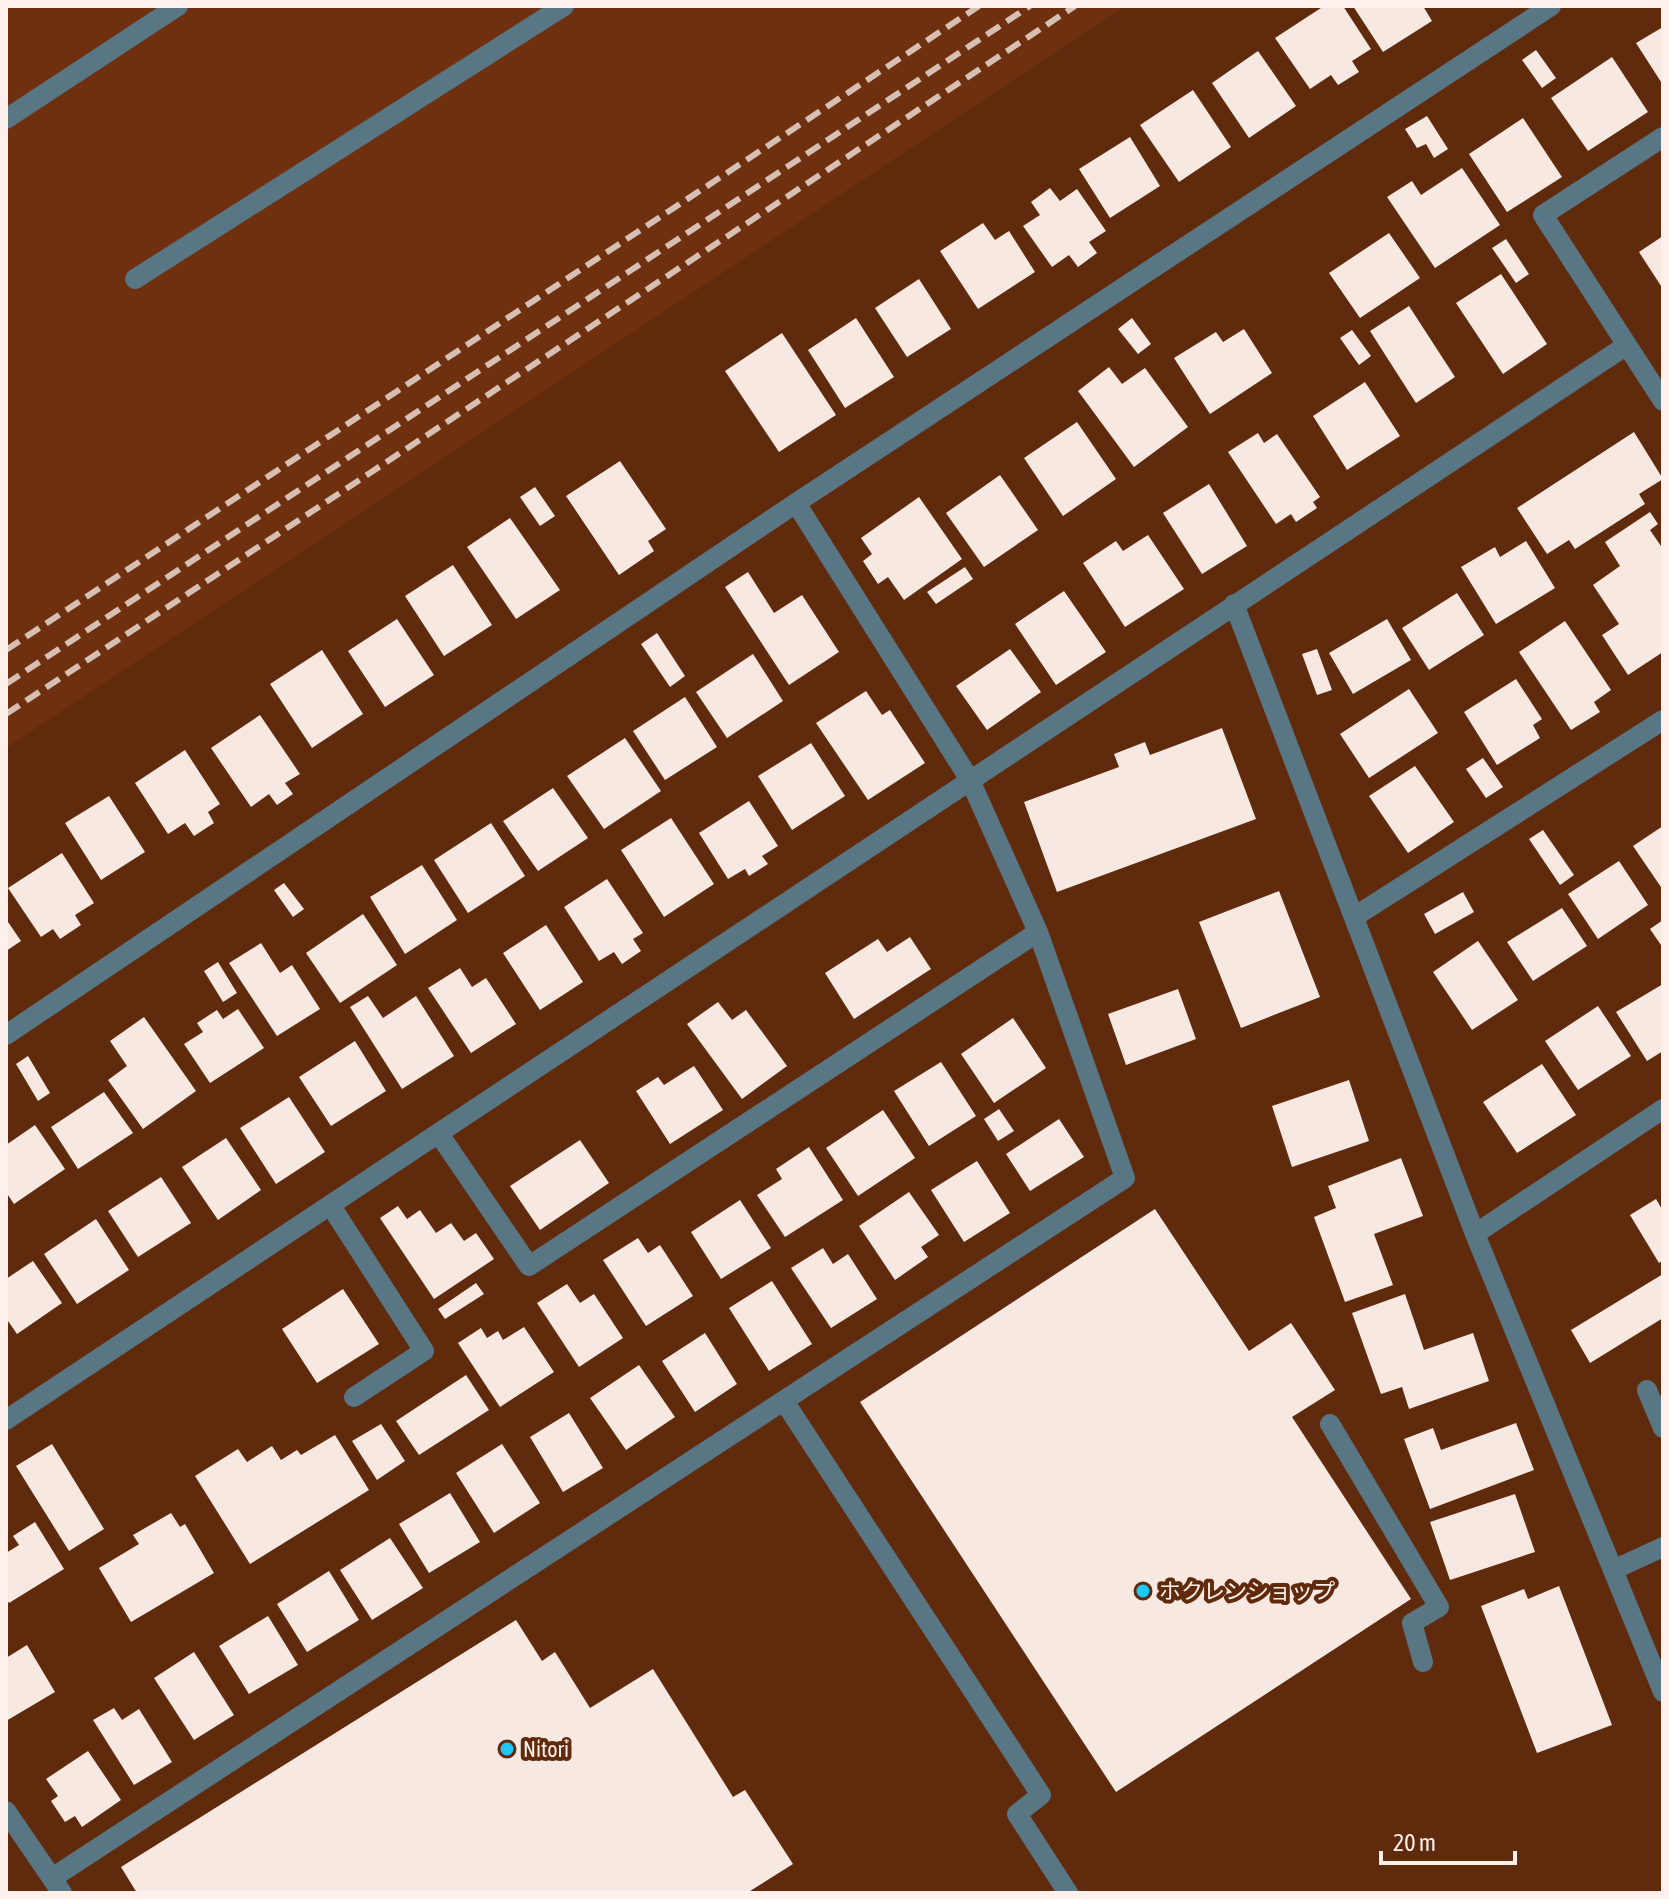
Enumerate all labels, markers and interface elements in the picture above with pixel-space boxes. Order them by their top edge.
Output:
place label: ホクレンショップ [1159,1578,1335,1604]
marker: ホクレンショップ [1134,1582,1152,1600]
place label: Nitori [523,1736,569,1762]
marker: Nitori [498,1740,516,1758]
scale bar [1381,1815,1515,1865]
text: 20 m [1393,1829,1436,1856]

